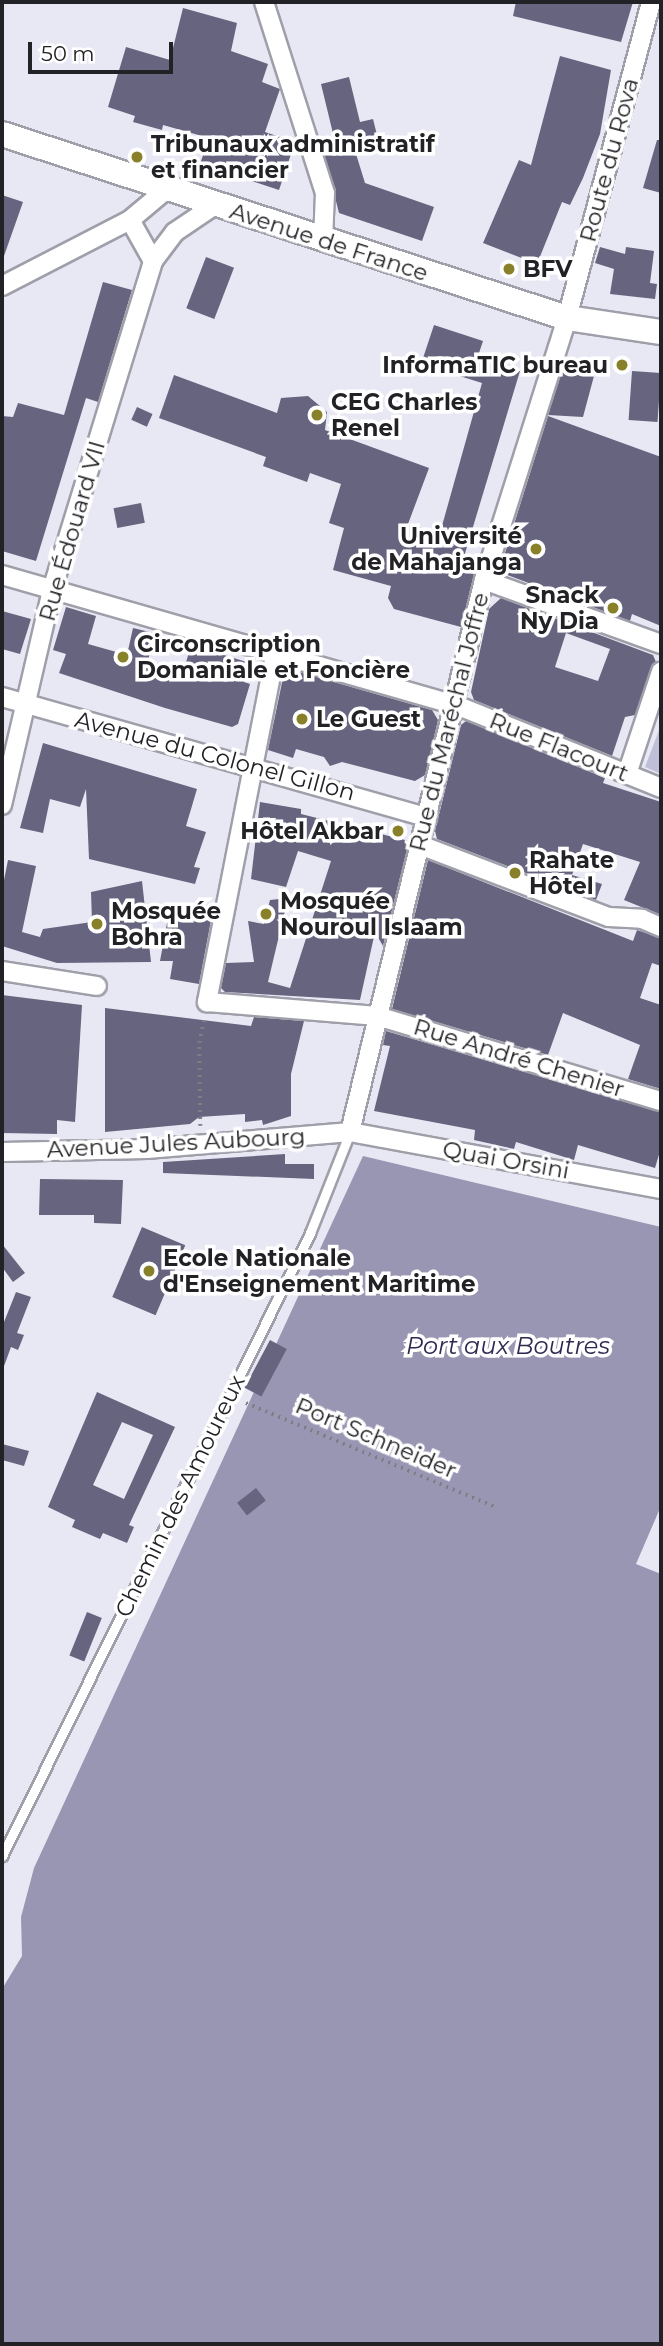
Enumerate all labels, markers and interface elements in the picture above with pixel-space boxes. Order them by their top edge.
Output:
scale bar [32,28,177,72]
text: 50 m [41,41,95,66]
street label: Route du Rova [574,75,644,245]
place label: Tribunaux administratif et financier [151,130,435,184]
marker: Tribunaux administratif et financier [129,149,145,165]
street label: Avenue de France [226,197,432,287]
place label: BFV [523,255,572,283]
marker: BFV [501,261,517,277]
place label: InformaTIC bureau [382,351,608,379]
marker: InformaTIC bureau [614,357,630,373]
place label: CEG Charles Renel [331,388,478,442]
marker: CEG Charles Renel [309,407,325,423]
street label: Rue Édouard VII [33,438,111,624]
place label: Université de Mahajanga [351,522,522,576]
marker: Université de Mahajanga [528,541,544,557]
place label: Snack Ny Dia [520,581,599,635]
street label: Rue du Maréchal Joffre [403,590,495,854]
marker: Snack Ny Dia [605,600,621,616]
place label: Circonscription Domaniale et Foncière [137,630,410,684]
marker: Circonscription Domaniale et Foncière [115,649,131,665]
street label: Avenue du Colonel Gillon [72,705,358,807]
place label: Le Guest [316,705,421,733]
street label: Rue Flacourt [485,707,633,787]
marker: Le Guest [294,711,310,727]
place label: Hôtel Akbar [240,817,384,845]
marker: Hôtel Akbar [390,823,406,839]
place label: Rahate Hôtel [529,846,614,900]
marker: Rahate Hôtel [507,865,523,881]
place label: Mosquée Nouroul Islaam [280,887,463,941]
place label: Mosquée Bohra [111,897,221,951]
marker: Mosquée Nouroul Islaam [258,906,274,922]
marker: Mosquée Bohra [89,916,105,932]
street label: Rue André Chenier [410,1013,628,1103]
street label: Avenue Jules Aubourg [46,1122,306,1164]
street label: Quai Orsini [441,1135,571,1185]
place label: Ecole Nationale d'Enseignement Maritime [163,1244,475,1298]
marker: Ecole Nationale d'Enseignement Maritime [141,1263,157,1279]
water label: Port aux Boutres [406,1332,610,1360]
street label: Chemin des Amoureux [109,1370,251,1622]
street label: Port Schneider [291,1392,461,1484]

